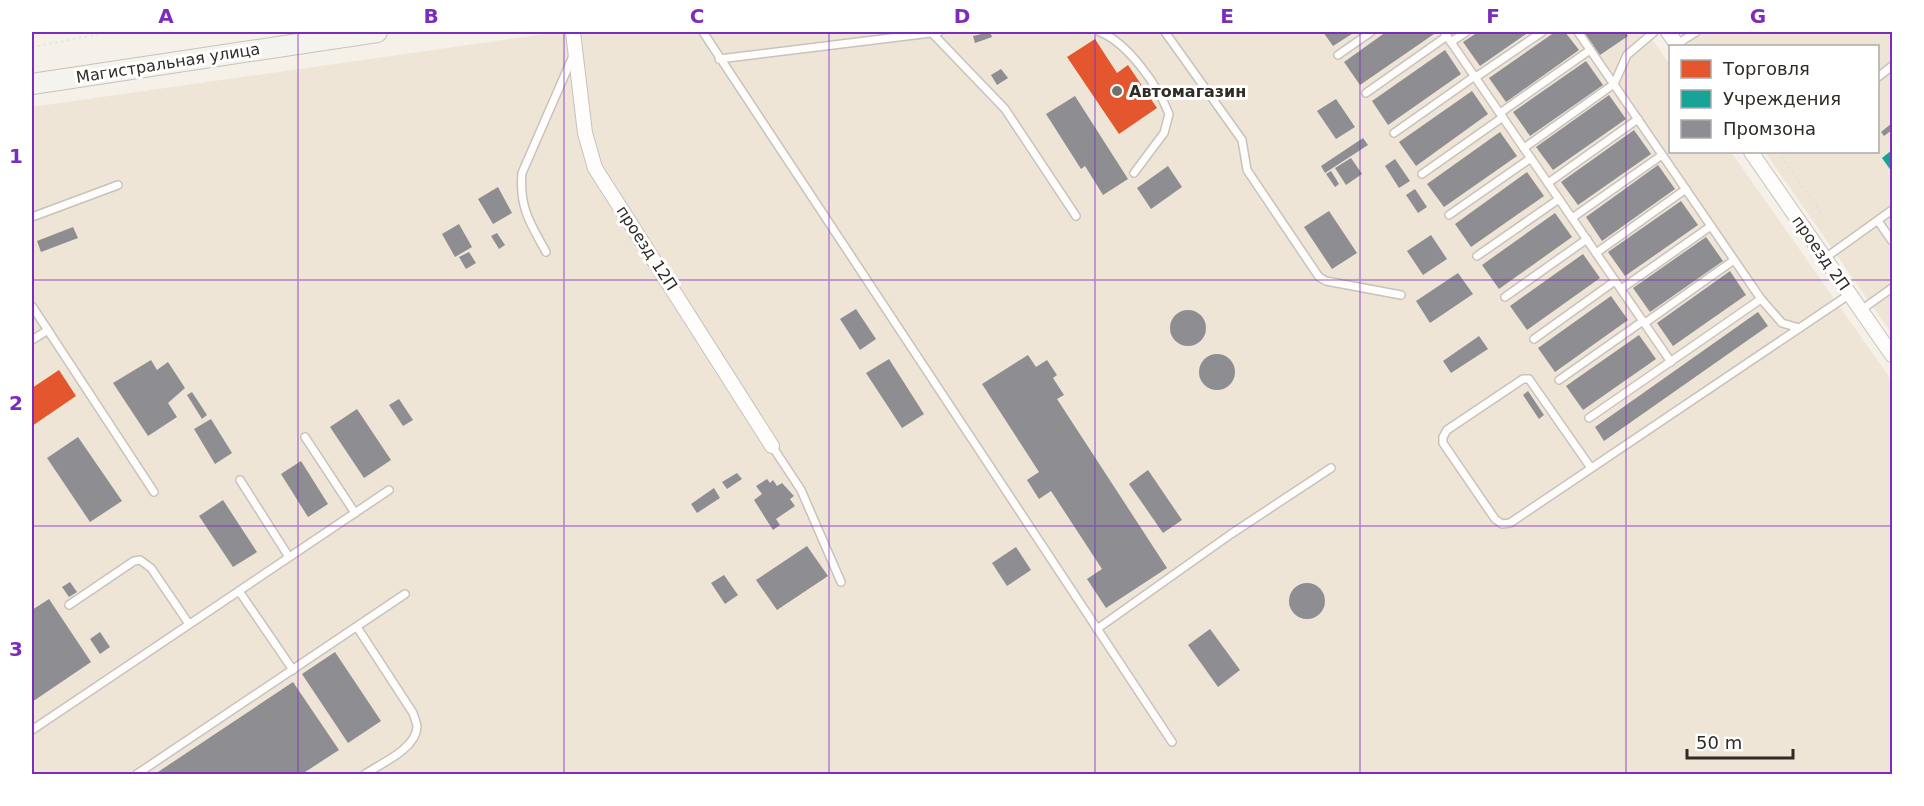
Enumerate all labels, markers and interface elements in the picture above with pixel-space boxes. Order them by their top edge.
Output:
text: A [158,4,174,28]
text: B [423,4,439,28]
text: C [690,4,704,28]
text: D [954,4,970,28]
text: E [1220,4,1234,28]
text: F [1486,4,1500,28]
text: G [1750,4,1766,28]
street label: Магистральная улица [75,39,261,87]
legend [1669,45,1879,153]
text: Торговля [1722,58,1810,79]
place label: Автомагазин [1129,82,1246,101]
marker: Автомагазин [1110,84,1124,98]
text: Учреждения [1723,88,1841,109]
text: Промзона [1723,118,1816,139]
text: 1 [9,144,23,168]
street label: проезд 12П [613,202,681,294]
street label: проезд 2П [1788,212,1854,294]
text: 2 [9,391,23,415]
text: 3 [9,637,23,661]
scale bar [1687,722,1794,760]
text: 50 m [1696,732,1742,753]

